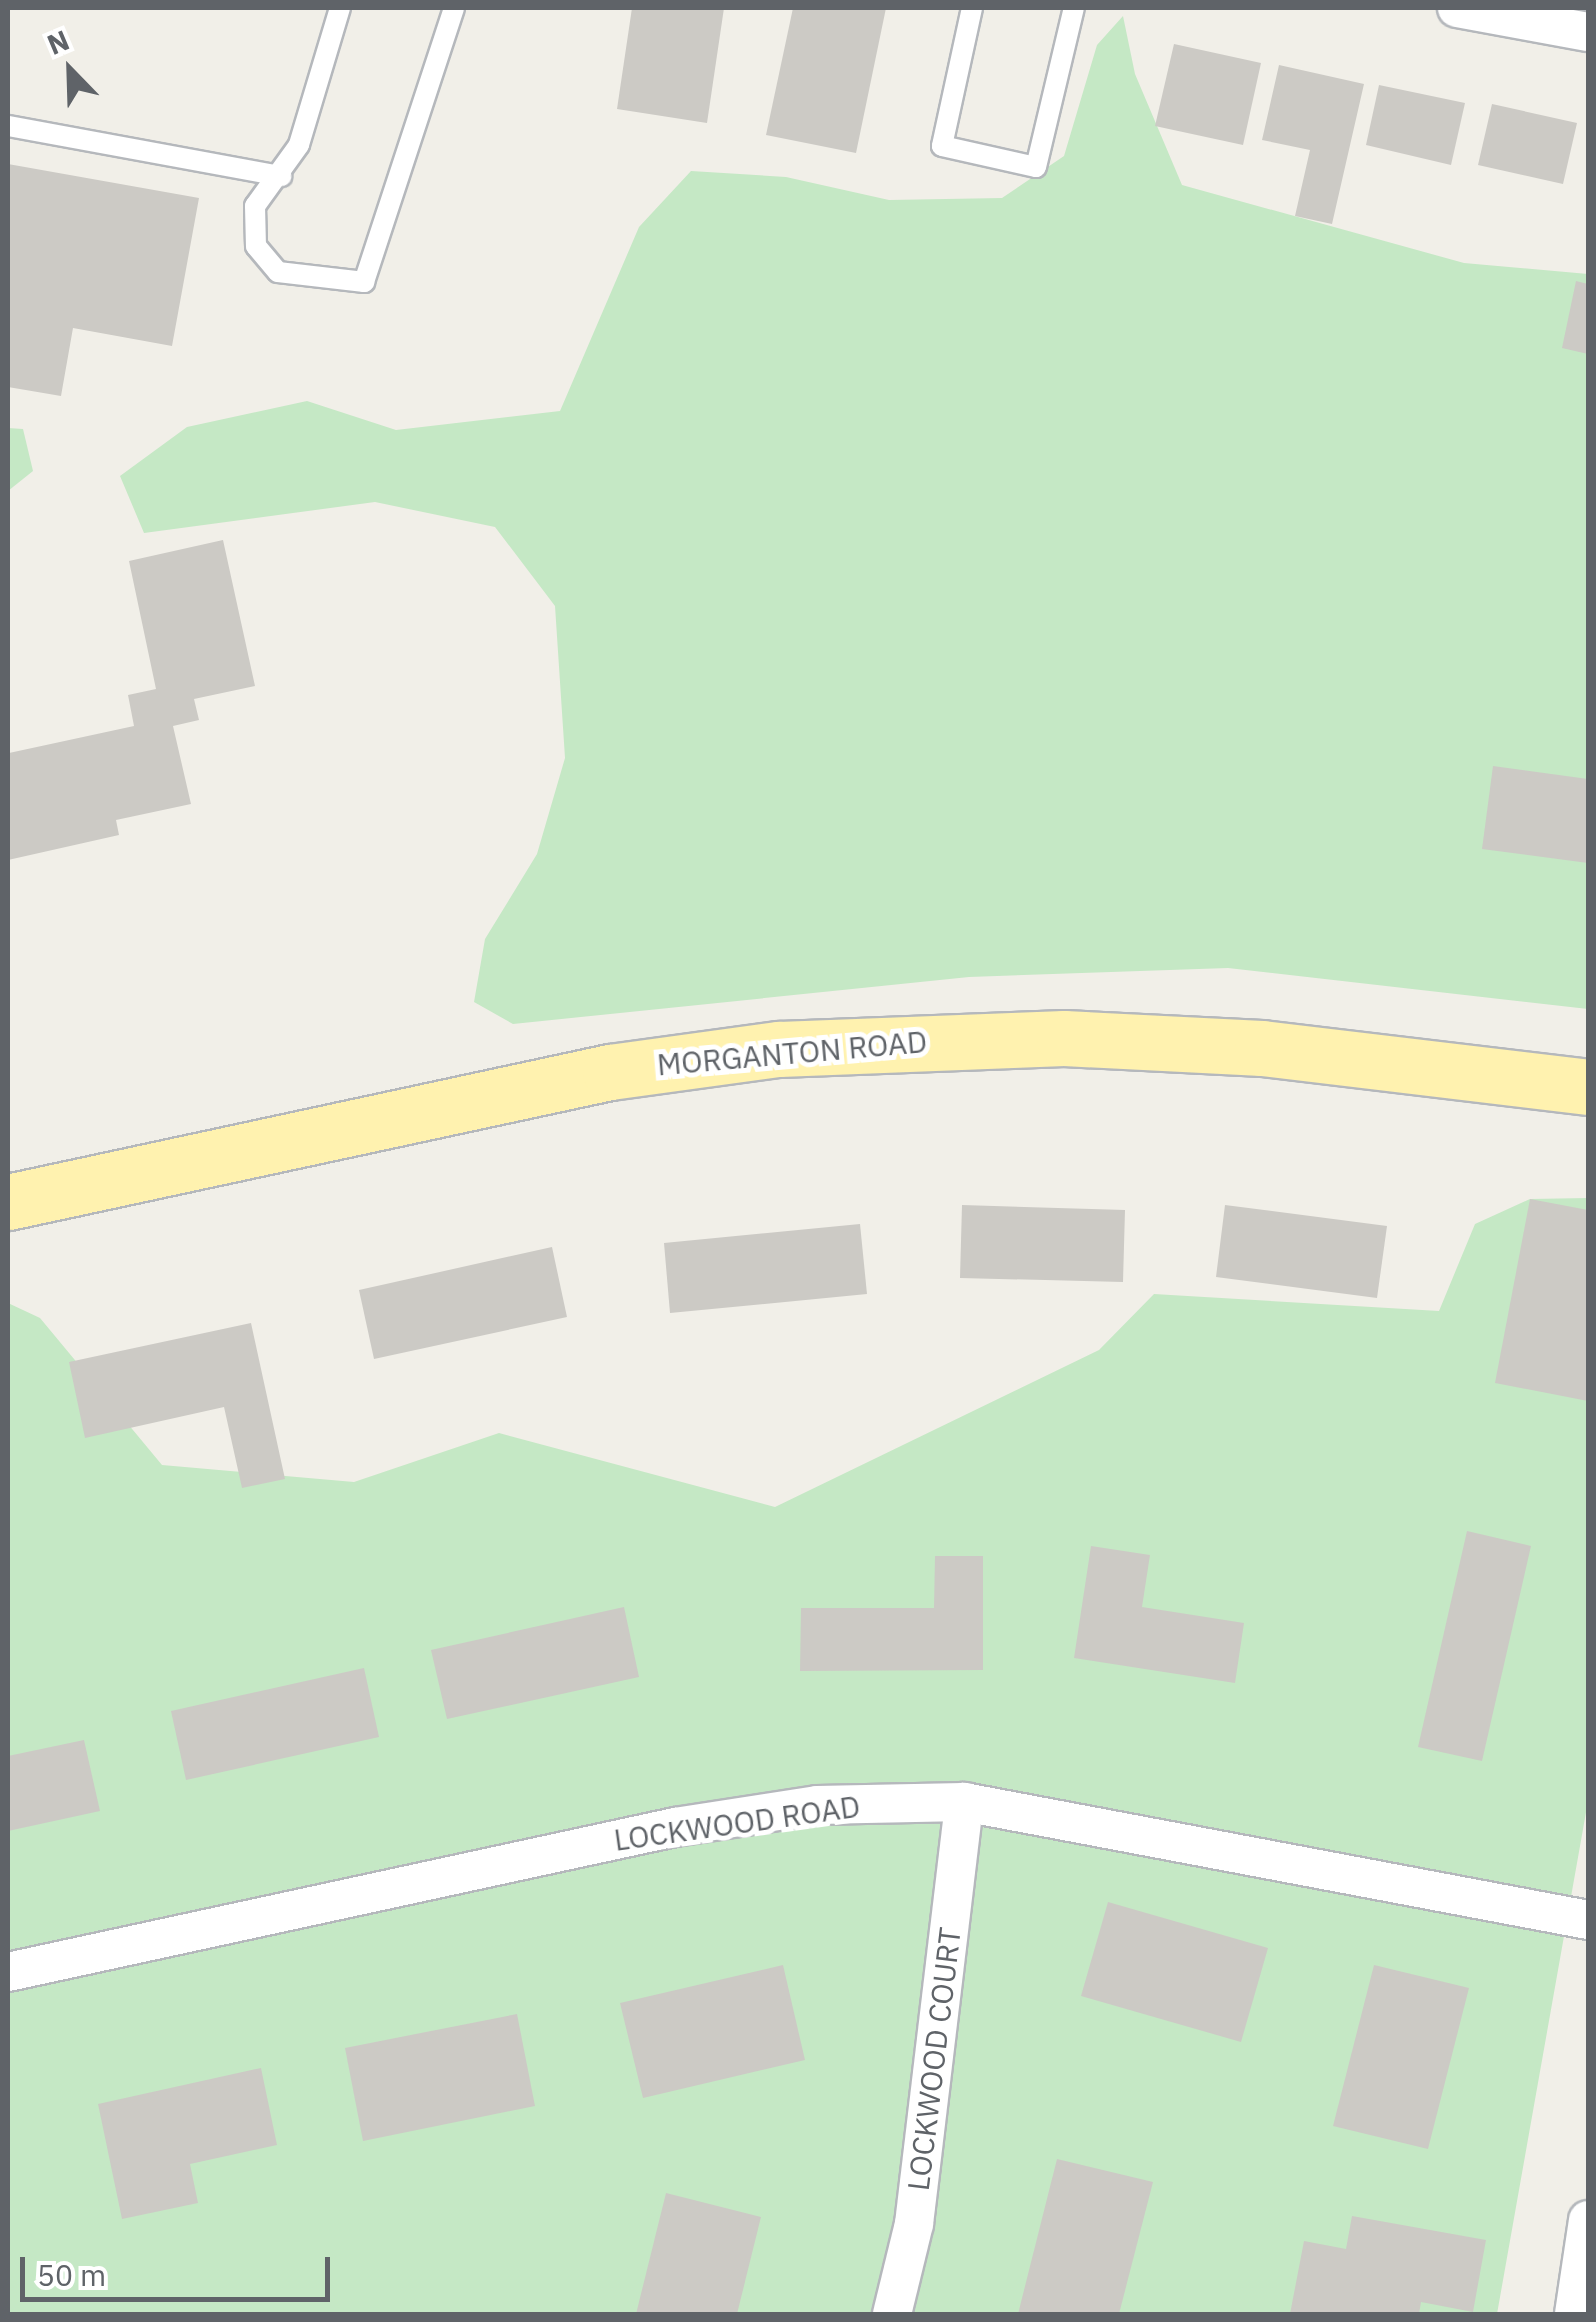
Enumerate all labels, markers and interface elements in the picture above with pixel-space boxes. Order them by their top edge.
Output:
north arrow [20,20,120,120]
text: N [42,21,75,63]
street label: MORGANTON ROAD [655,1023,929,1083]
street label: LOCKWOOD ROAD [612,1788,862,1858]
street label: LOCKWOOD COURT [900,1925,968,2193]
scale bar [25,2237,335,2299]
text: 50 m [37,2255,106,2294]

